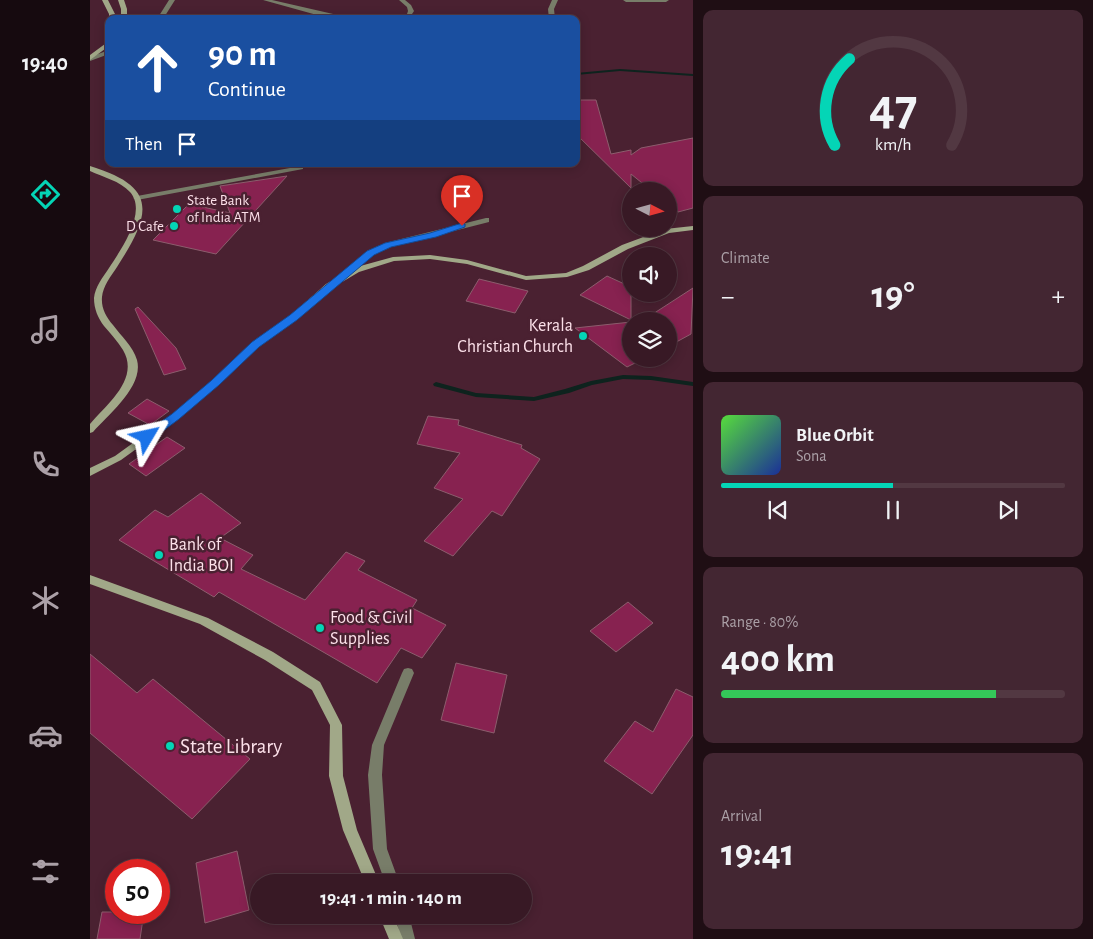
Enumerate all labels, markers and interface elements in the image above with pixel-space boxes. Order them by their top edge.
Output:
icon: ahead [125,35,190,100]
text: 90 m [208,37,277,72]
text: 19:40 [22,52,68,74]
text: Continue [208,78,286,100]
text: 47 [869,82,917,134]
icon: arrive [173,130,201,158]
text: Then [125,135,163,154]
text: km/h [875,136,911,154]
pin [441,175,483,226]
icon: directions [28,177,63,212]
icon: arrive [448,182,476,210]
north arrow [622,182,678,238]
map controls [622,182,677,367]
place label: State Bank of India ATM [187,193,261,225]
marker: State Bank of India ATM [171,203,183,215]
place label: D Cafe [126,219,164,234]
marker: D Cafe [168,220,180,232]
button: sound [622,247,677,302]
text: Climate [721,250,770,266]
text: 19° [871,277,915,315]
text: − [721,283,734,311]
text: + [1052,283,1065,311]
icon: music [28,312,63,347]
button: layers [622,312,677,367]
place label: Kerala Christian Church [457,317,573,356]
marker: Kerala Christian Church [577,330,589,342]
position arrow [120,410,172,462]
text: Blue Orbit [796,426,874,445]
icon: phone [28,447,63,482]
text: Sona [796,448,827,464]
icon: previous [764,496,792,524]
icon: pause [879,496,907,524]
icon: next [994,496,1022,524]
place label: Bank of India BOI [169,536,234,575]
marker: Bank of India BOI [153,549,165,561]
icon: climate [28,583,63,618]
place label: Food & Civil Supplies [330,609,413,648]
text: Range · 80% [721,614,798,630]
marker: Food & Civil Supplies [314,622,326,634]
text: 400 km [721,641,835,679]
icon: car [28,718,63,753]
place label: State Library [180,736,282,757]
marker: State Library [164,740,176,752]
text: Arrival [721,808,762,824]
text: 19:41 [721,835,795,873]
icon: filters [28,854,63,889]
speed limit sign: 50 [105,859,170,924]
text: 19:41 · 1 min · 140 m [320,889,462,908]

